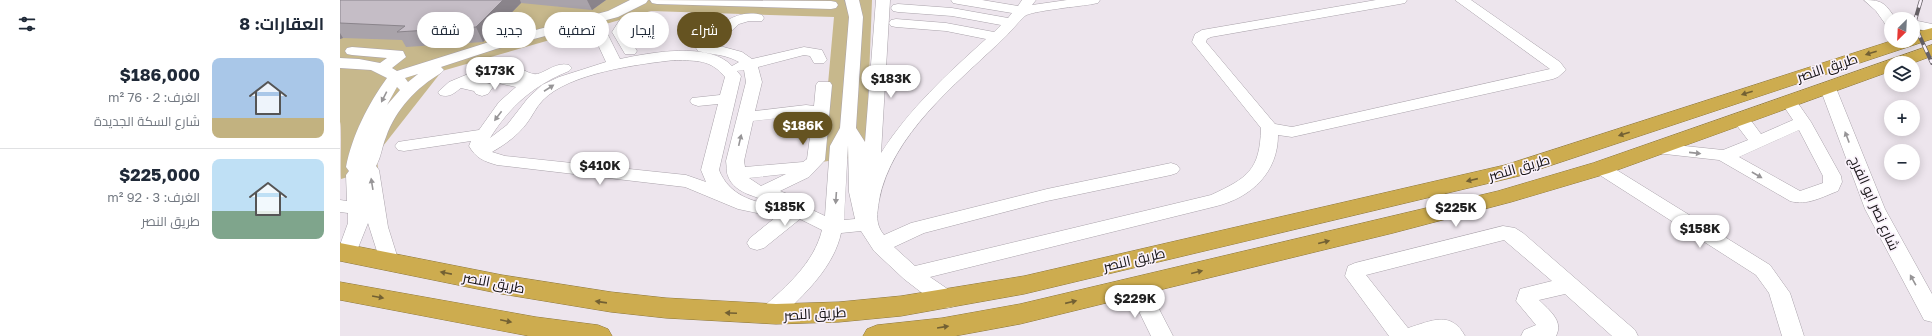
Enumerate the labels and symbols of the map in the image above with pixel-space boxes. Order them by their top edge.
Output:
north arrow [1884,12,1920,48]
street label: طريق النصر [1794,49,1860,86]
one-way arrow [1864,50,1876,56]
pin: $173K [467,57,523,91]
pin: $183K [863,65,919,99]
one-way arrow [544,84,554,92]
one-way arrow [381,91,387,103]
one-way arrow [1741,91,1753,97]
one-way arrow [493,110,502,121]
pin: $186K [775,112,831,146]
one-way arrow [1843,130,1849,142]
one-way arrow [1617,131,1629,137]
one-way arrow [738,133,744,146]
one-way arrow [1689,149,1701,156]
street label: طريق النصر [1485,150,1552,185]
pin: $410K [572,152,628,186]
street label: شارع نصر ابو الفرج [1846,153,1903,253]
one-way arrow [1752,171,1762,179]
one-way arrow [1466,177,1478,183]
one-way arrow [369,178,375,190]
one-way arrow [832,192,839,204]
pin: $185K [757,193,813,227]
pin: $225K [1428,194,1484,228]
pin: $158K [1672,215,1728,249]
one-way arrow [1318,239,1330,245]
street label: طريق النصر [1100,244,1167,276]
street label: طريق النصر [460,267,526,297]
one-way arrow [1191,269,1204,275]
one-way arrow [440,270,452,276]
one-way arrow [1909,274,1916,286]
pin: $229K [1107,285,1163,319]
one-way arrow [372,295,384,301]
one-way arrow [595,299,607,305]
one-way arrow [1065,299,1077,305]
street label: طريق النصر [782,303,847,324]
one-way arrow [725,309,737,316]
one-way arrow [500,318,512,324]
one-way arrow [937,324,949,330]

